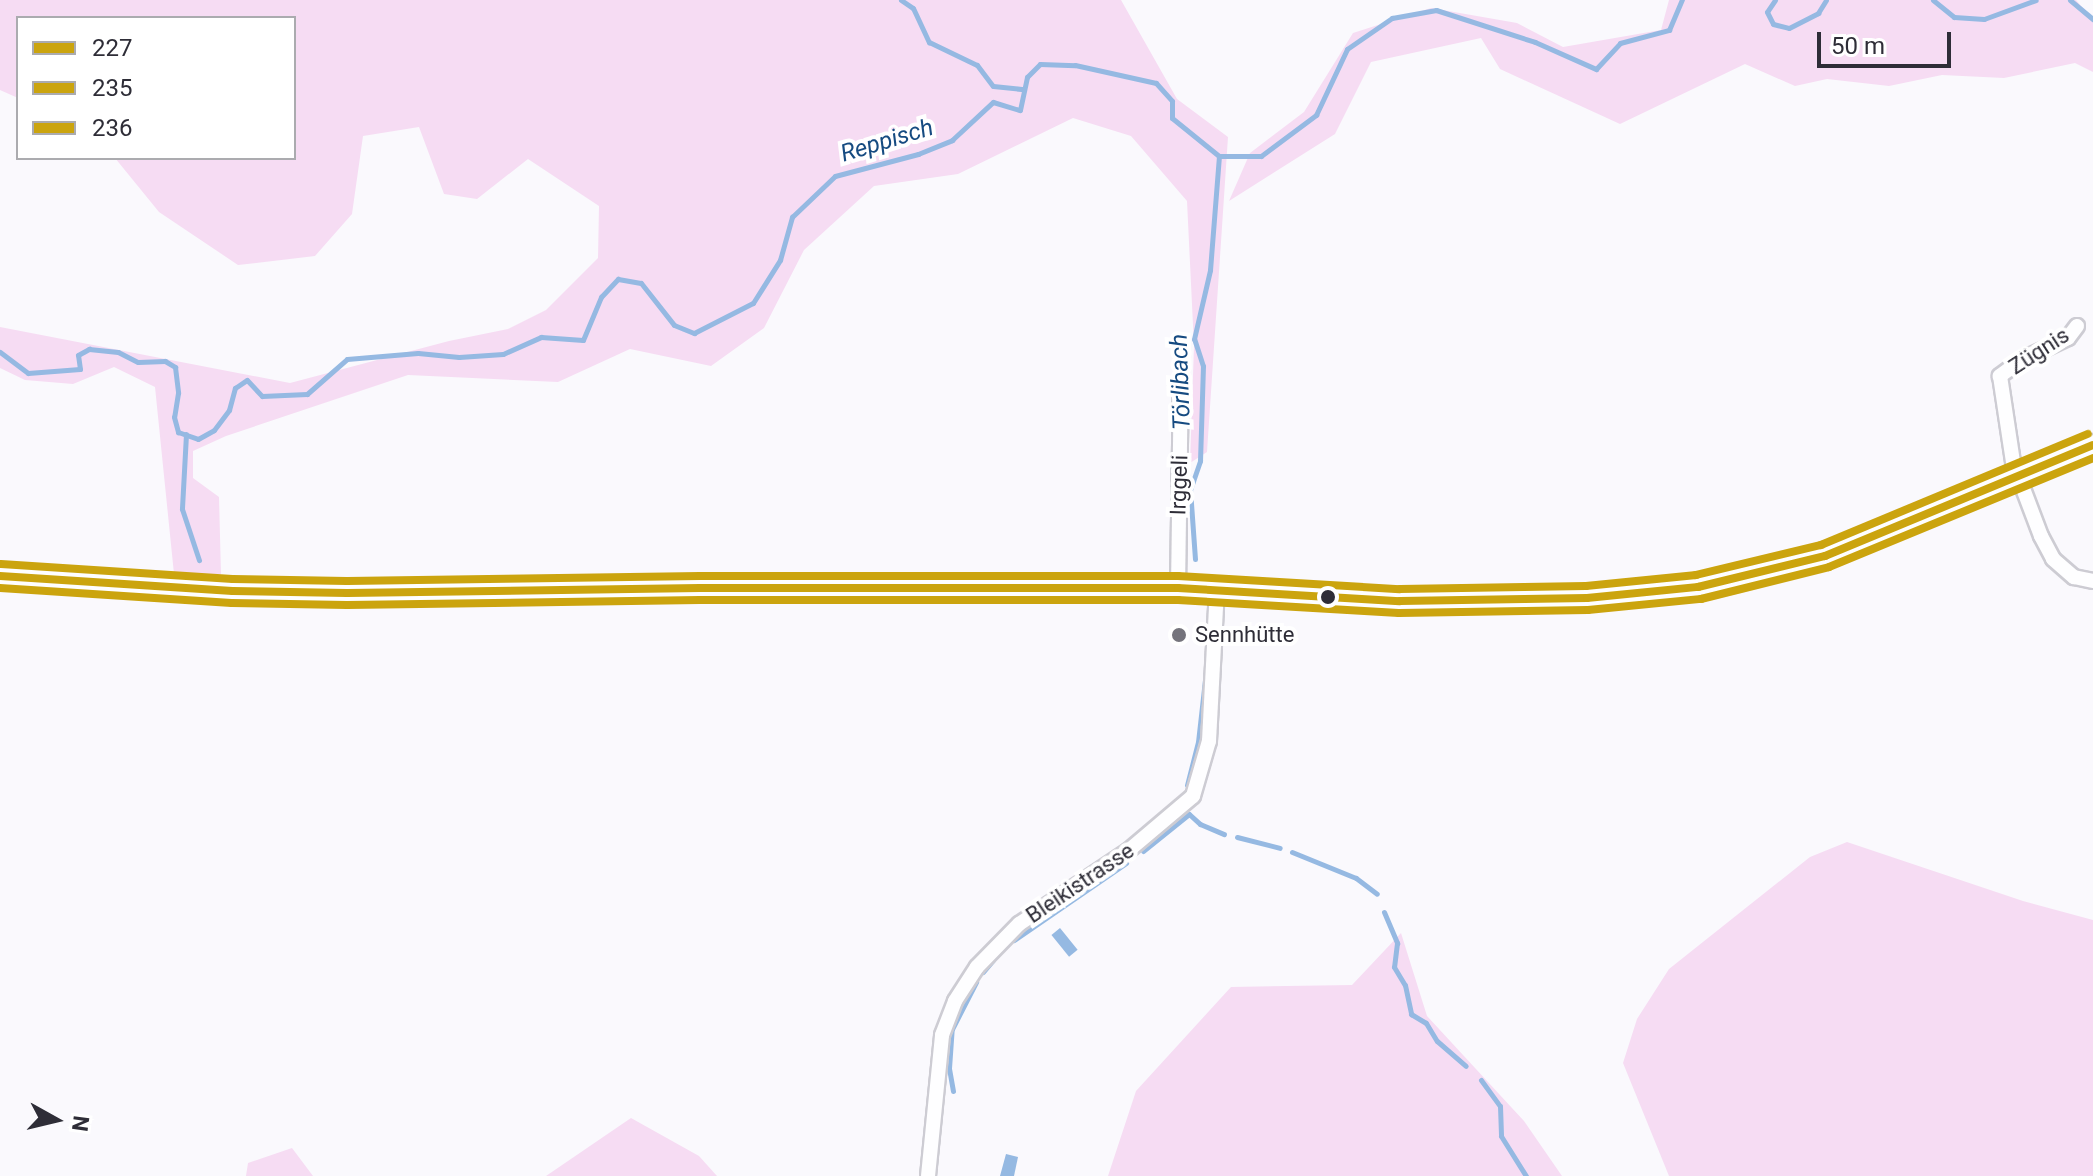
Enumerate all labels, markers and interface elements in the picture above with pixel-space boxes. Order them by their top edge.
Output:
legend [16,16,296,160]
scale bar [1821,16,1955,66]
text: 50 m [1831,32,1885,60]
text: 227 [92,34,132,62]
text: 235 [92,74,132,102]
water label: Reppisch [837,113,937,169]
text: 236 [92,114,132,142]
street label: Zügnis [2004,322,2074,380]
water label: Törlibach [1165,334,1197,430]
street label: Irggeli [1165,454,1193,516]
unlabelled marker [1320,589,1336,605]
place label: Sennhütte [1195,622,1294,648]
marker: Sennhütte [1170,626,1188,644]
street label: Bleikistrasse [1021,837,1139,929]
north arrow [16,1080,96,1160]
text: N [67,1114,94,1133]

